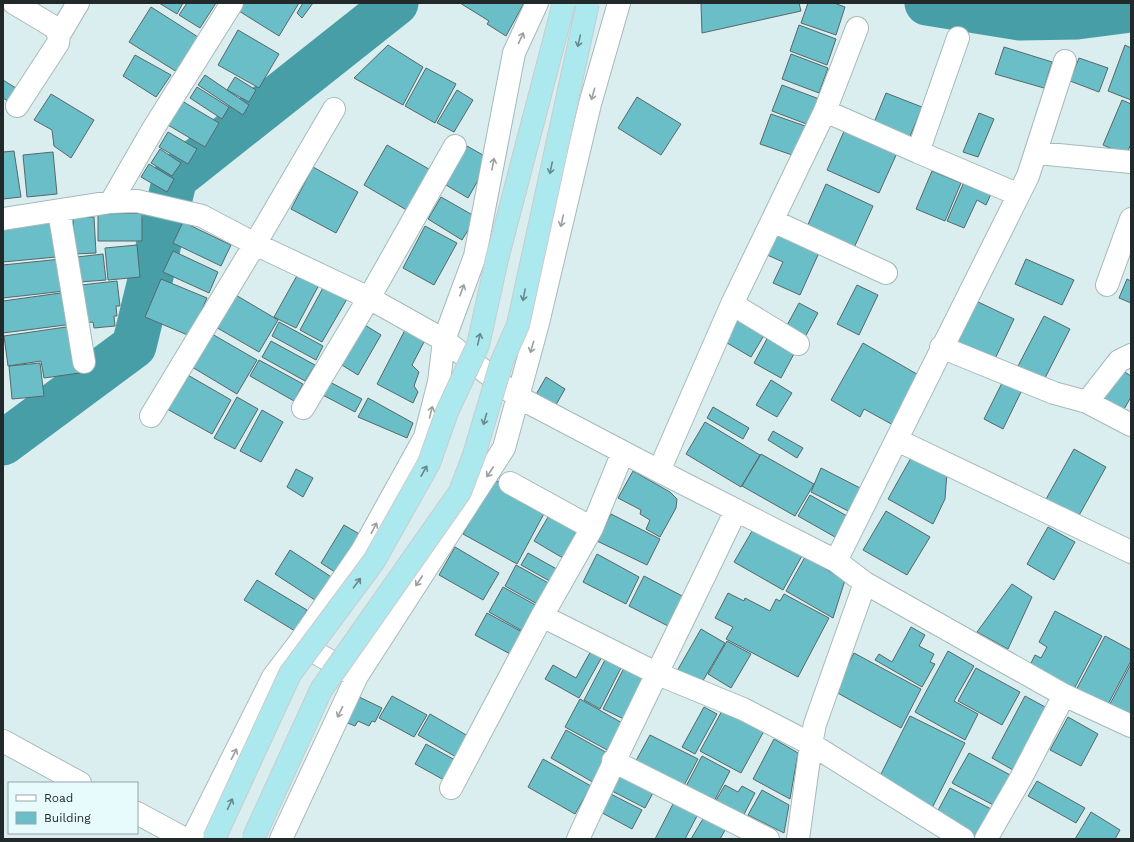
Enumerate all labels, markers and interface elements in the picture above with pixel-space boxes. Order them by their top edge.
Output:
one-way arrow [518,32,525,44]
one-way arrow [575,34,583,47]
one-way arrow [589,87,596,100]
one-way arrow [489,158,497,171]
one-way arrow [547,161,555,174]
one-way arrow [558,214,566,227]
one-way arrow [459,285,467,297]
one-way arrow [520,288,528,301]
one-way arrow [476,332,484,345]
one-way arrow [528,340,535,353]
one-way arrow [428,406,435,419]
one-way arrow [481,412,488,425]
one-way arrow [421,466,428,478]
one-way arrow [485,466,494,477]
one-way arrow [371,522,378,534]
one-way arrow [415,575,423,586]
one-way arrow [353,577,362,588]
one-way arrow [336,705,343,717]
one-way arrow [231,748,238,760]
legend [8,782,138,834]
text: Road [44,791,73,805]
one-way arrow [227,798,234,810]
text: Building [44,811,91,825]

